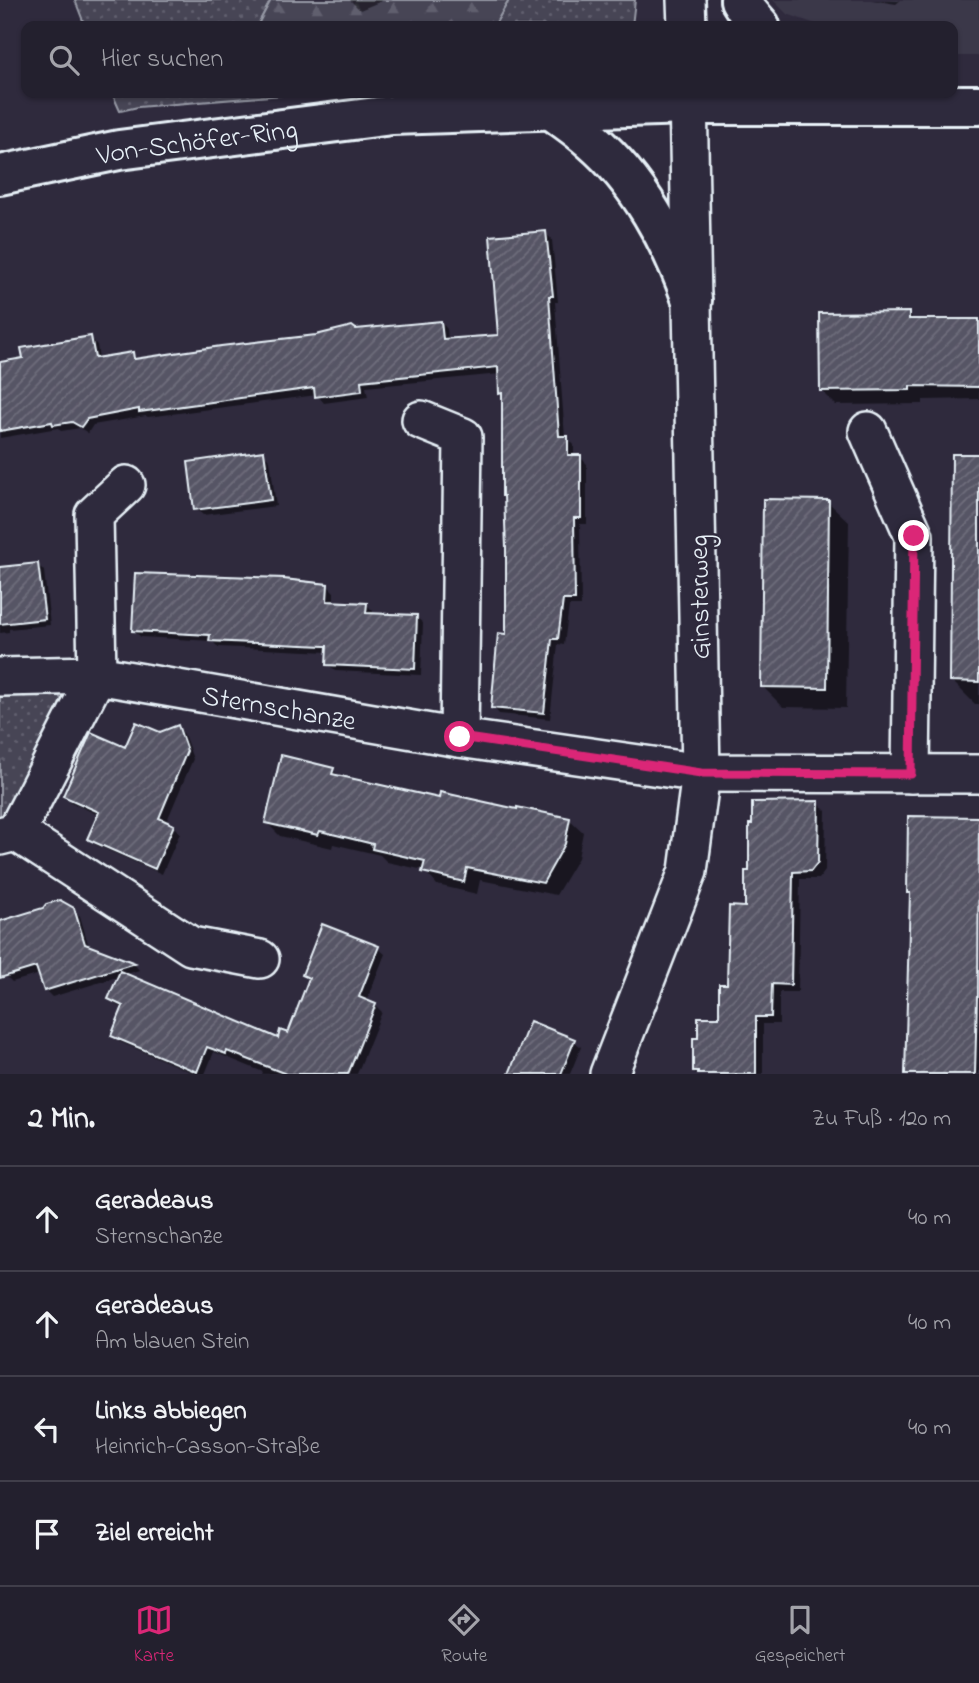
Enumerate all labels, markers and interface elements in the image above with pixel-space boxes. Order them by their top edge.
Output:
search box [21,21,958,98]
icon: search [45,41,83,79]
text: Hier suchen [101,41,223,79]
street label: Von-Schöfer-Ring [92,110,300,178]
route end [898,520,929,551]
street label: Ginsterweg [680,534,723,660]
street label: Sternschanze [198,677,359,744]
route start [444,721,475,752]
text: 2 Min. [28,1098,95,1142]
text: Zu Fuß · 120 m [812,1103,951,1136]
text: Geradeaus [95,1183,213,1221]
icon: ahead [28,1200,66,1238]
text: 40 m [908,1202,951,1235]
text: Sternschanze [95,1221,223,1254]
text: Geradeaus [95,1288,213,1326]
icon: ahead [28,1305,66,1343]
text: 40 m [908,1307,951,1340]
text: Am blauen Stein [95,1326,249,1359]
text: Links abbiegen [95,1393,246,1431]
icon: left [28,1410,66,1448]
text: 40 m [908,1412,951,1445]
text: Heinrich-Casson-Straße [95,1431,320,1464]
icon: arrive [28,1515,66,1553]
text: Ziel erreicht [95,1515,214,1553]
tab: Karte [134,1601,174,1670]
tab: Route [441,1601,487,1670]
tab: Gespeichert [755,1601,845,1670]

